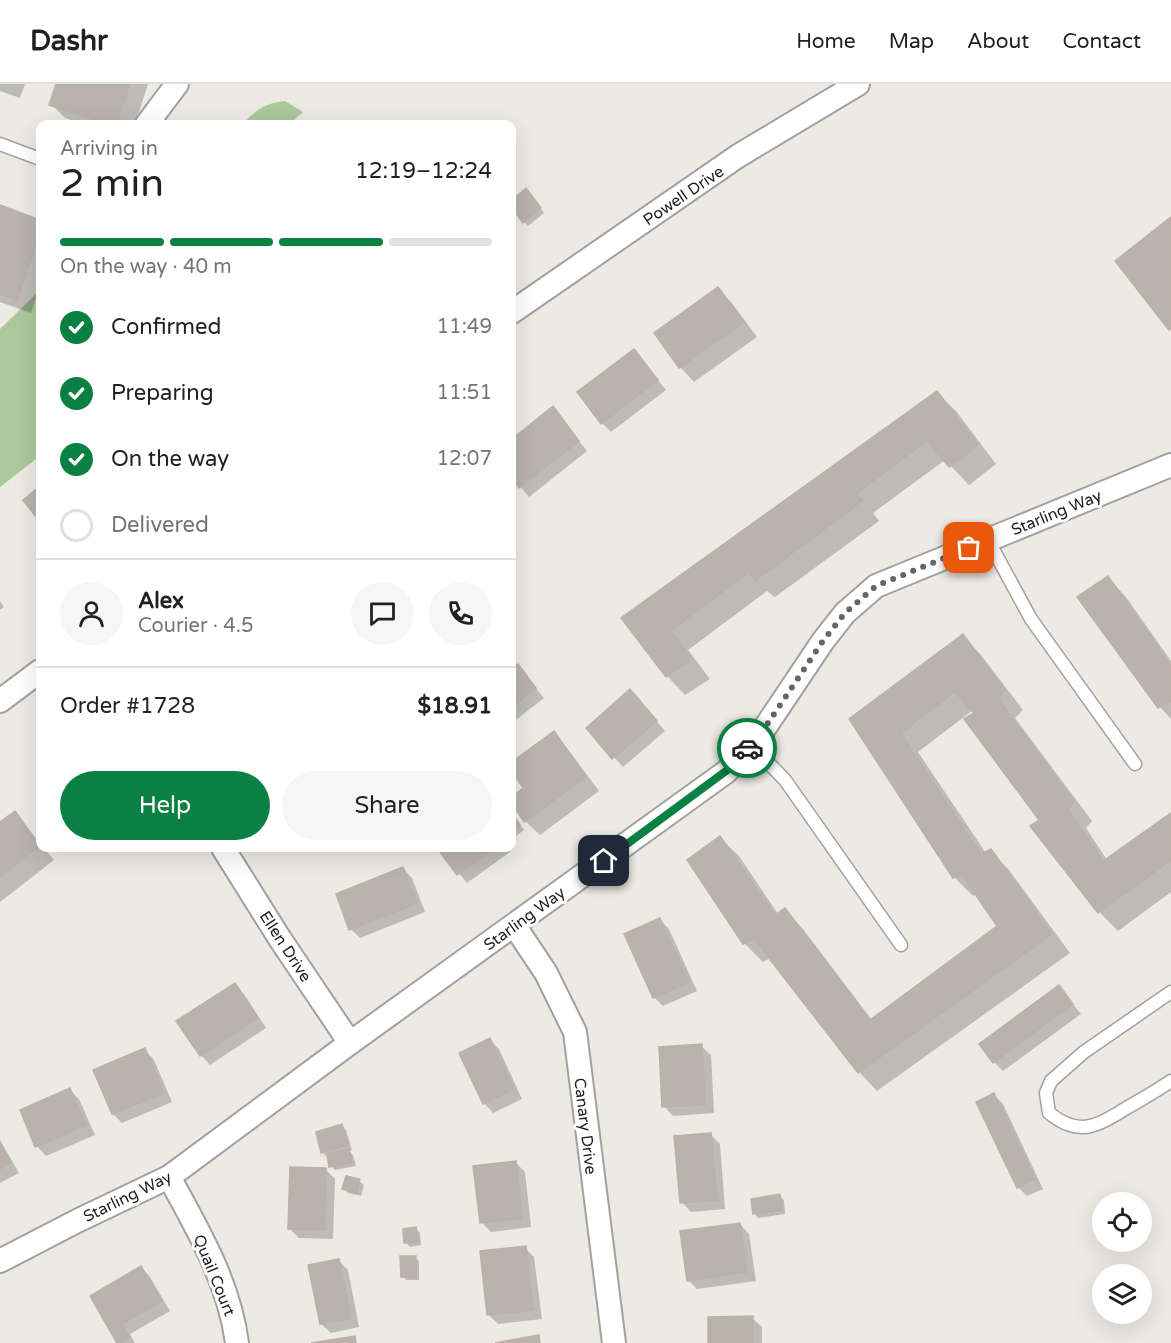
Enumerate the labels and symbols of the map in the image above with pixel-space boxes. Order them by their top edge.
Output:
street label: Powell Drive [639,161,728,230]
street label: Starling Way [1008,486,1105,540]
pin [943,522,994,573]
courier [717,718,777,778]
pin [578,835,629,886]
street label: Starling Way [480,882,569,955]
street label: Ellen Drive [255,907,315,986]
street label: Canary Drive [569,1077,601,1176]
street label: Starling Way [80,1167,175,1227]
street label: Quail Court [189,1232,240,1319]

